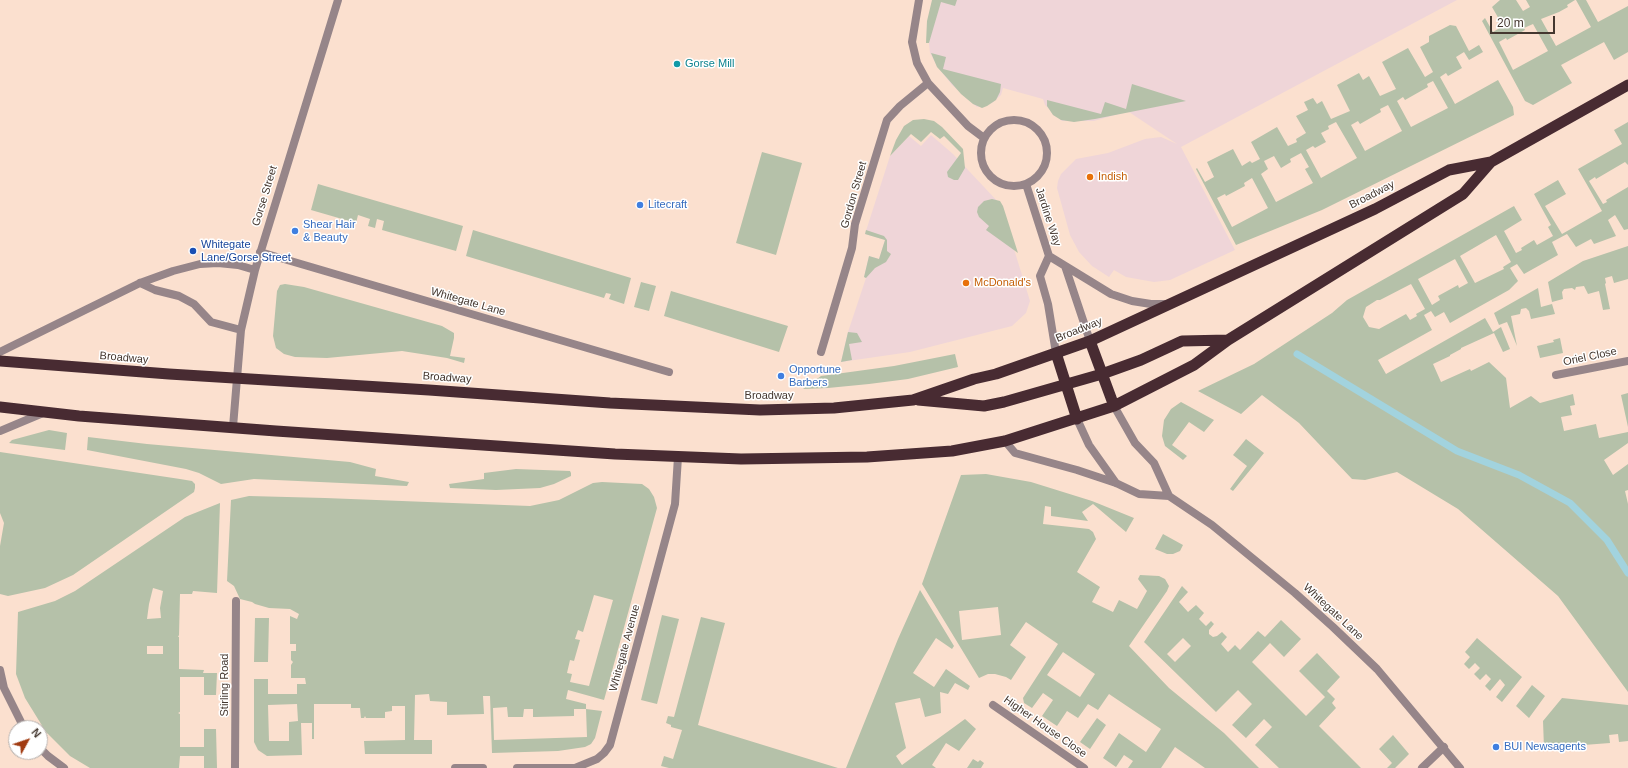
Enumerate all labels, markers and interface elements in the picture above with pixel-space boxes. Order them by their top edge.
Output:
scale bar [1492,8,1557,34]
text: 20 m [1497,16,1524,30]
place label: Gorse Mill [685,57,735,71]
marker: Gorse Mill [672,59,682,69]
street label: Gordon Street [838,160,870,230]
street label: Gorse Street [250,164,280,228]
place label: Indish [1098,170,1127,184]
marker: Indish [1085,172,1095,182]
street label: Broadway [1347,178,1397,212]
street label: Jardine Way [1032,186,1064,248]
place label: Litecraft [648,198,687,212]
marker: Litecraft [635,200,645,210]
place label: Shear Hair & Beauty [303,218,356,244]
marker: Shear Hair & Beauty [290,226,300,236]
place label: Whitegate Lane/Gorse Street [201,238,291,264]
marker: Whitegate Lane/Gorse Street [188,246,198,256]
place label: McDonald's [974,276,1031,290]
marker: McDonald's [961,278,971,288]
street label: Whitegate Lane [429,285,507,319]
street label: Broadway [1054,315,1104,345]
street label: Oriel Close [1562,345,1618,369]
street label: Broadway [99,349,149,367]
place label: Opportune Barbers [789,363,841,389]
street label: Broadway [422,370,472,386]
marker: Opportune Barbers [776,371,786,381]
street label: Broadway [745,389,793,403]
street label: Whitegate Lane [1300,581,1366,643]
street label: Whitegate Avenue [607,603,643,693]
street label: Stirling Road [218,654,232,716]
street label: Higher House Close [1001,693,1089,761]
north arrow [8,720,48,760]
text: N [29,726,44,740]
place label: BUI Newsagents [1504,740,1586,754]
marker: BUI Newsagents [1491,742,1501,752]

